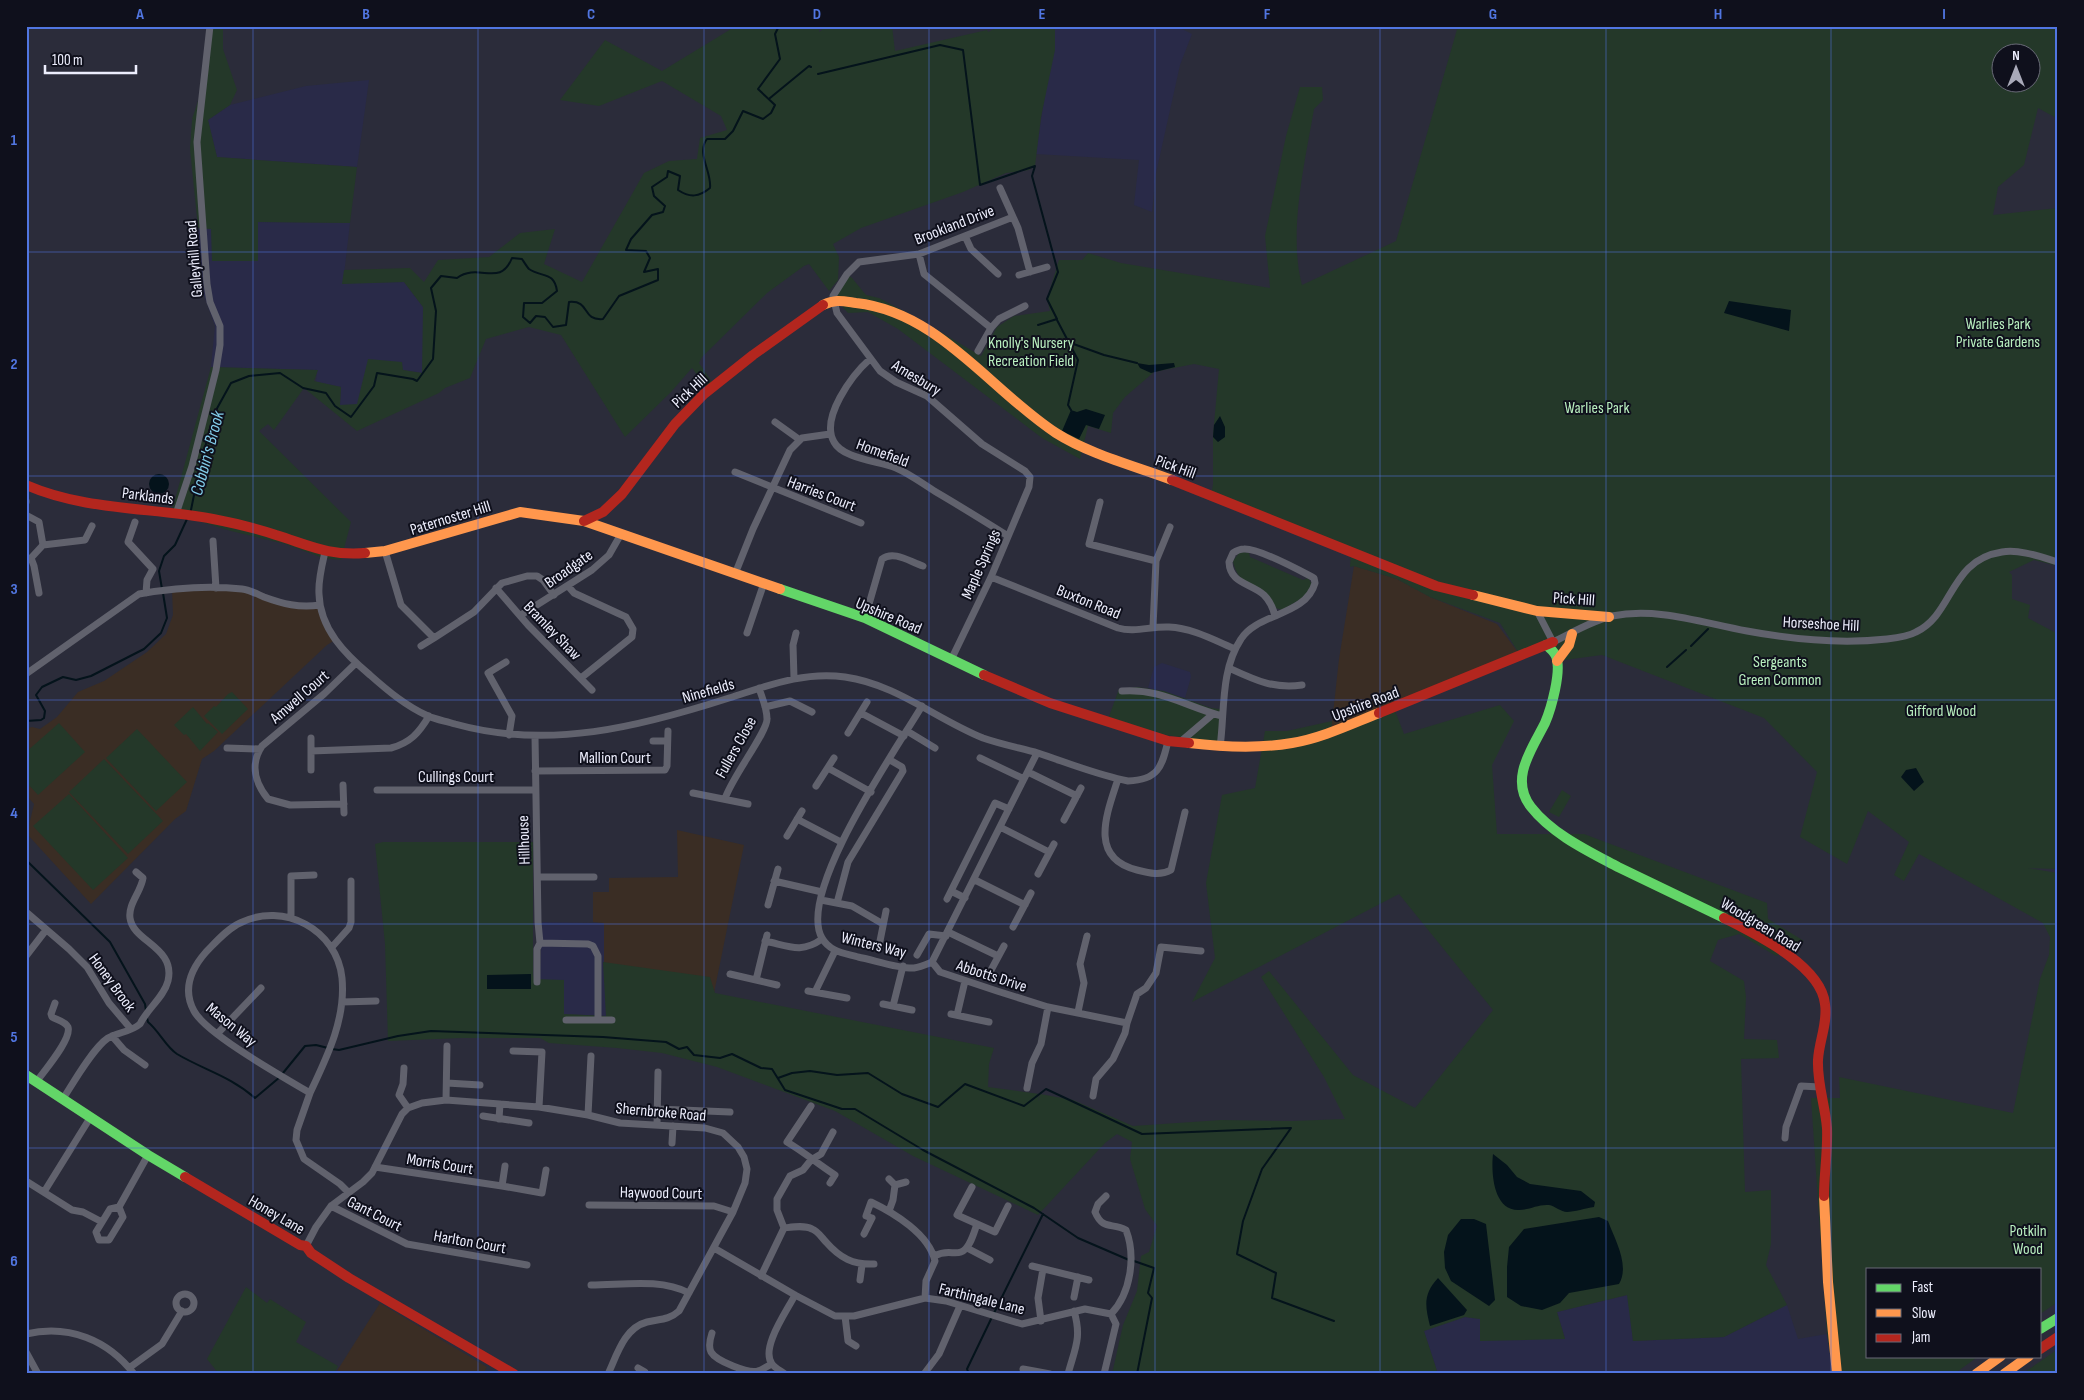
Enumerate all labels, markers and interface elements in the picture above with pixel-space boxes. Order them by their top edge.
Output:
text: A [135,5,144,24]
text: B [362,5,370,24]
text: C [587,5,595,24]
text: D [813,5,821,24]
text: E [1039,5,1046,24]
text: F [1264,5,1271,24]
text: G [1489,5,1497,24]
text: H [1714,5,1722,24]
text: I [1942,5,1946,24]
scale bar [45,42,136,74]
north arrow [1992,42,2042,92]
text: N [2012,47,2020,64]
text: 100 m [52,51,83,70]
text: 1 [11,131,18,150]
street label: Brookland Drive [912,201,997,249]
street label: Galleyhill Road [182,219,207,298]
park label: Warlies Park Private Gardens [1956,315,2040,352]
park label: Knolly's Nursery Recreation Field [988,334,1074,371]
text: 2 [10,355,18,374]
street label: Amesbury [887,356,944,400]
street label: Pick Hill [668,370,712,412]
park label: Warlies Park [1564,399,1630,418]
water label: Cobbin's Brook [186,407,229,498]
street label: Homefield [854,435,911,472]
street label: Pick Hill [1153,451,1198,483]
street label: Harries Court [785,473,858,516]
street label: Parklands [121,484,175,509]
street label: Paternoster Hill [408,497,493,540]
street label: Maple Springs [958,527,1005,602]
street label: Broadgate [541,546,597,593]
text: 3 [10,580,18,599]
street label: Buxton Road [1054,581,1123,624]
street label: Pick Hill [1552,589,1595,610]
street label: Upshire Road [852,594,924,639]
street label: Bramley Shaw [519,598,585,665]
street label: Horseshoe Hill [1782,613,1860,636]
park label: Sergeants Green Common [1739,653,1821,690]
street label: Amwell Court [266,666,333,729]
street label: Ninefields [680,675,737,708]
street label: Upshire Road [1329,683,1402,726]
park label: Gifford Wood [1906,702,1976,721]
street label: Fullers Close [712,714,761,782]
street label: Mallion Court [579,749,651,768]
street label: Cullings Court [418,768,494,787]
text: 4 [10,804,18,823]
street label: Hillhouse [514,815,535,865]
street label: Woodgreen Road [1717,894,1804,957]
street label: Winters Way [839,928,908,963]
street label: Honey Brook [84,950,139,1016]
street label: Abbotts Drive [953,956,1029,997]
street label: Mason Way [202,999,260,1051]
text: 5 [10,1028,18,1047]
street label: Shernbroke Road [615,1099,707,1126]
street label: Morris Court [405,1150,475,1179]
street label: Haywood Court [620,1183,702,1204]
street label: Honey Lane [245,1192,308,1239]
street label: Gant Court [344,1192,405,1236]
park label: Potkiln Wood [2009,1222,2047,1259]
street label: Harlton Court [432,1227,508,1258]
text: 6 [10,1252,18,1271]
legend [1866,1268,2042,1358]
text: Fast [1912,1278,1934,1297]
street label: Farthingale Lane [937,1280,1027,1319]
text: Slow [1912,1304,1936,1323]
text: Jam [1911,1328,1930,1347]

